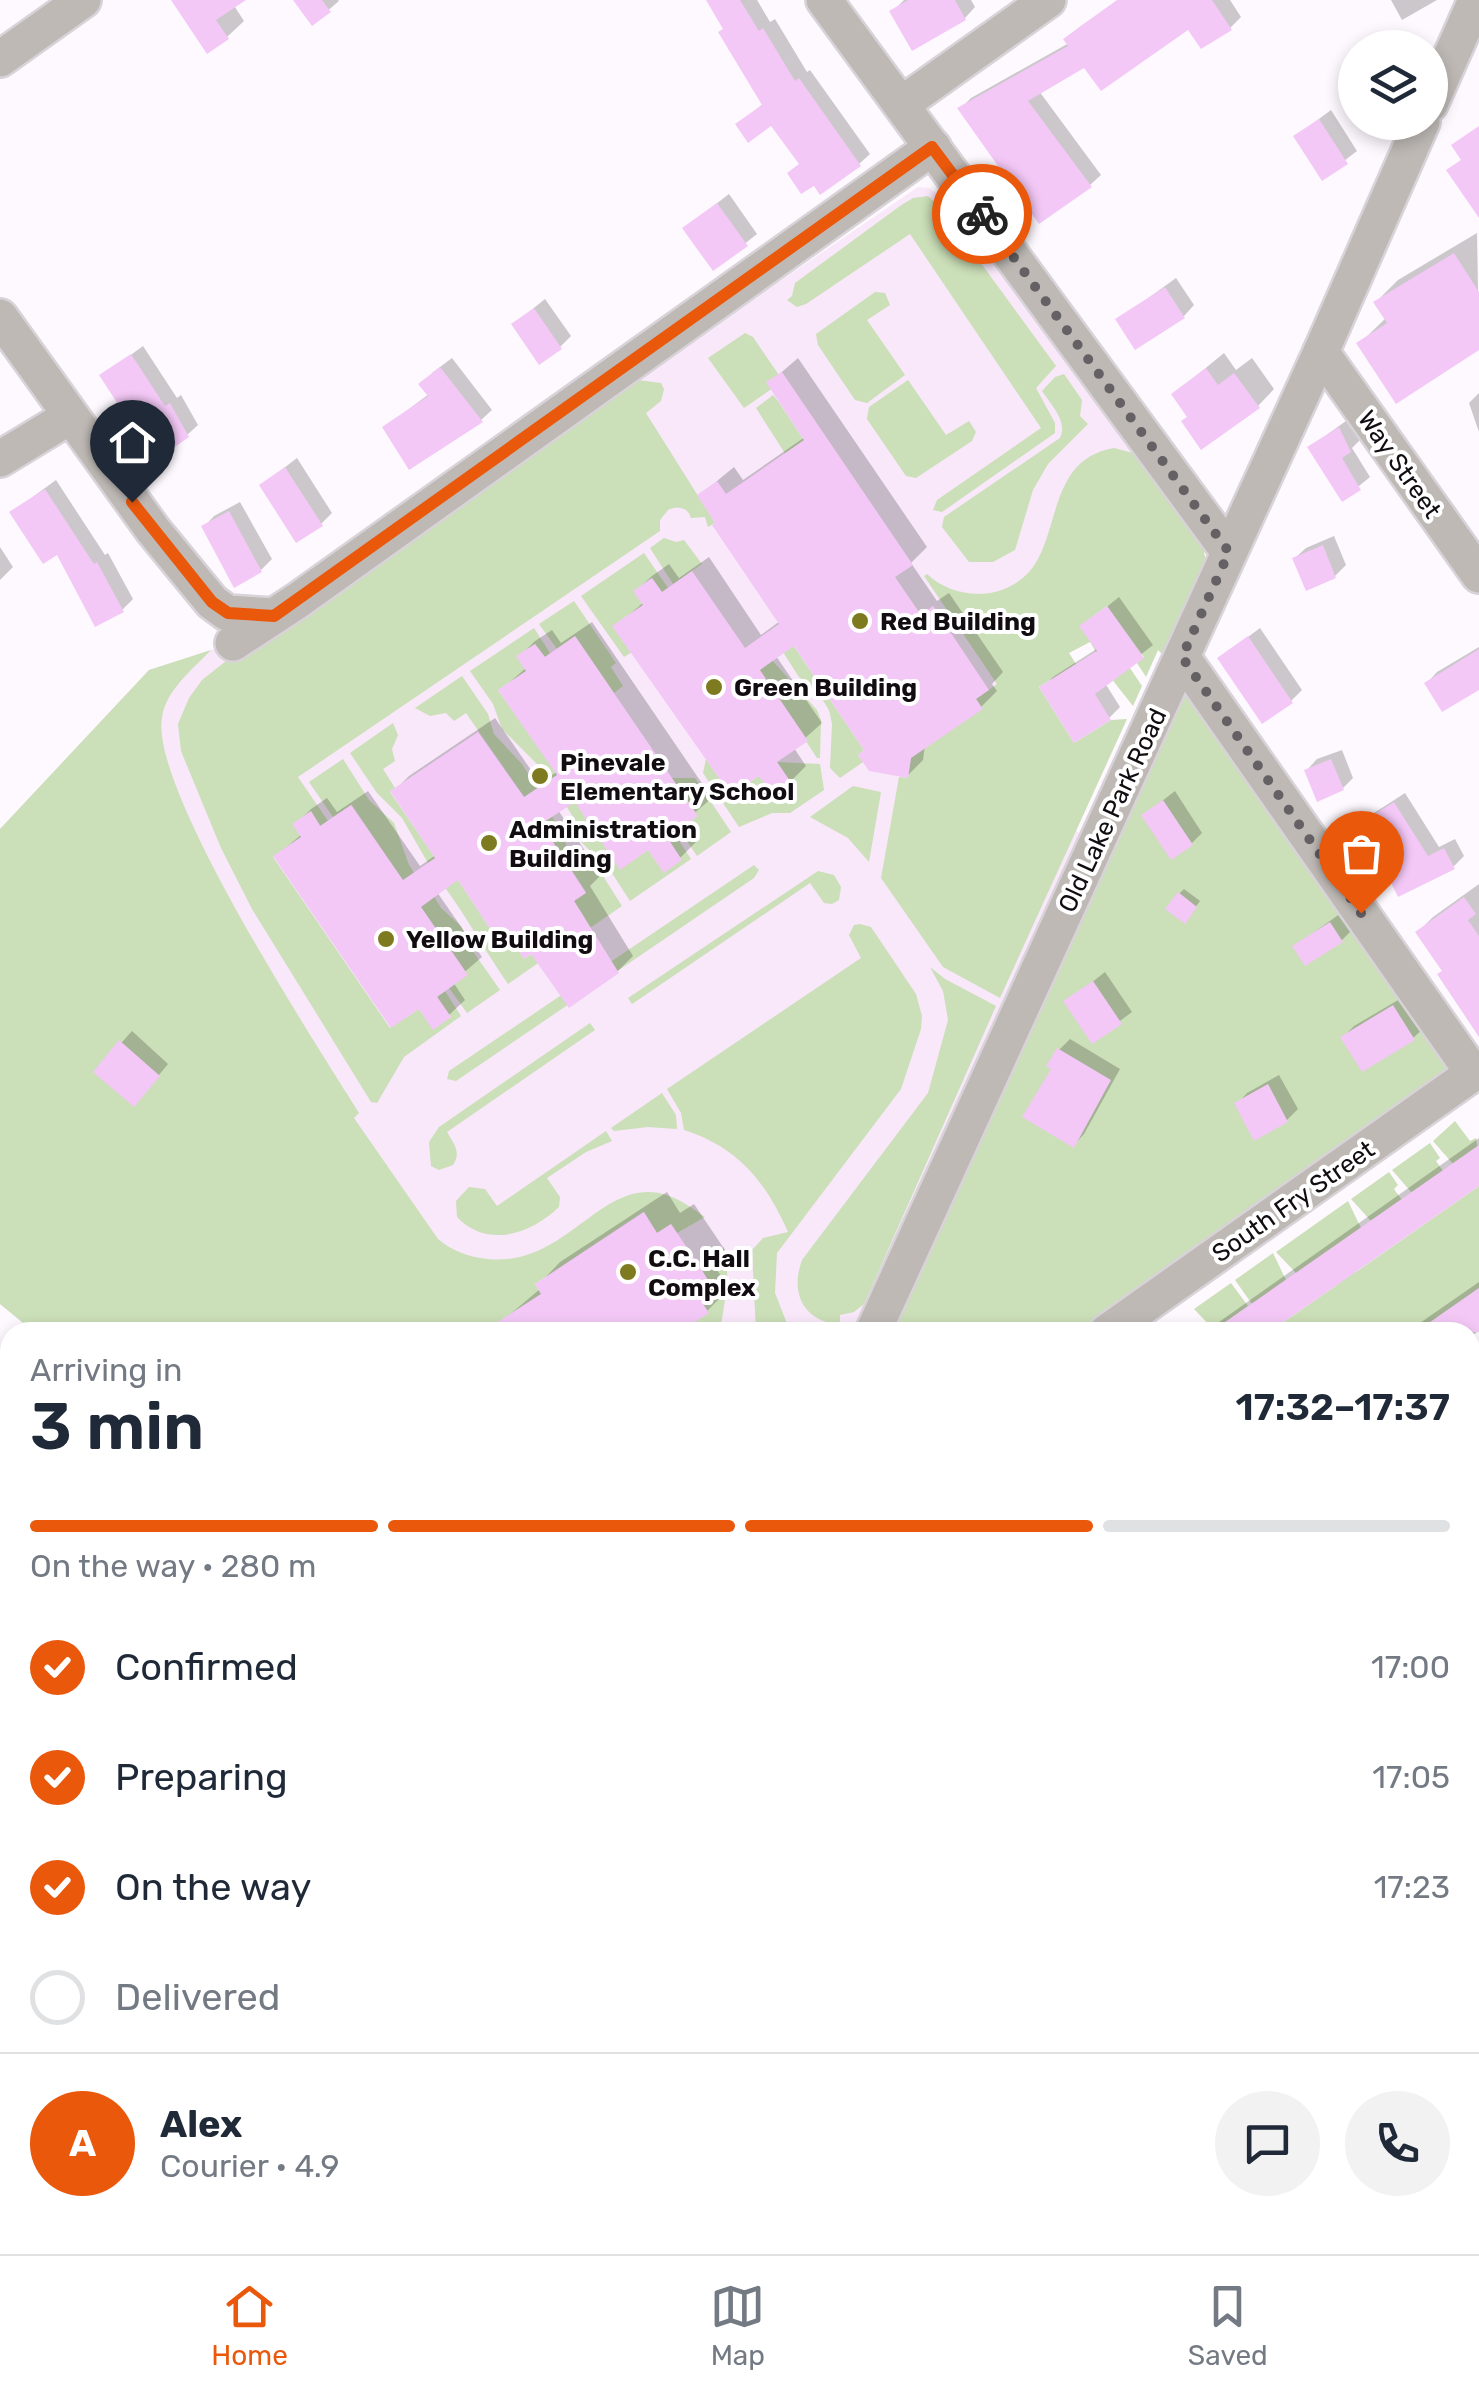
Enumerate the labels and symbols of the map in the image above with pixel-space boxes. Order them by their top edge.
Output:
courier [932,164,1032,264]
pin [90,400,175,503]
street label: Way Street [1352,405,1447,524]
place label: Red Building [880,607,1036,636]
marker: Red Building [849,610,871,632]
place label: Green Building [734,673,917,702]
marker: Green Building [703,676,725,698]
street label: Old Lake Park Road [1053,704,1172,917]
place label: Pinevale Elementary School [560,748,794,806]
marker: Pinevale Elementary School [529,765,551,787]
pin [1319,811,1404,914]
place label: Administration Building [509,815,697,873]
marker: Administration Building [478,832,500,854]
place label: Yellow Building [406,925,593,954]
marker: Yellow Building [375,928,397,950]
street label: South Fry Street [1207,1135,1380,1268]
place label: C.C. Hall Complex [648,1244,756,1302]
marker: C.C. Hall Complex [617,1261,639,1283]

